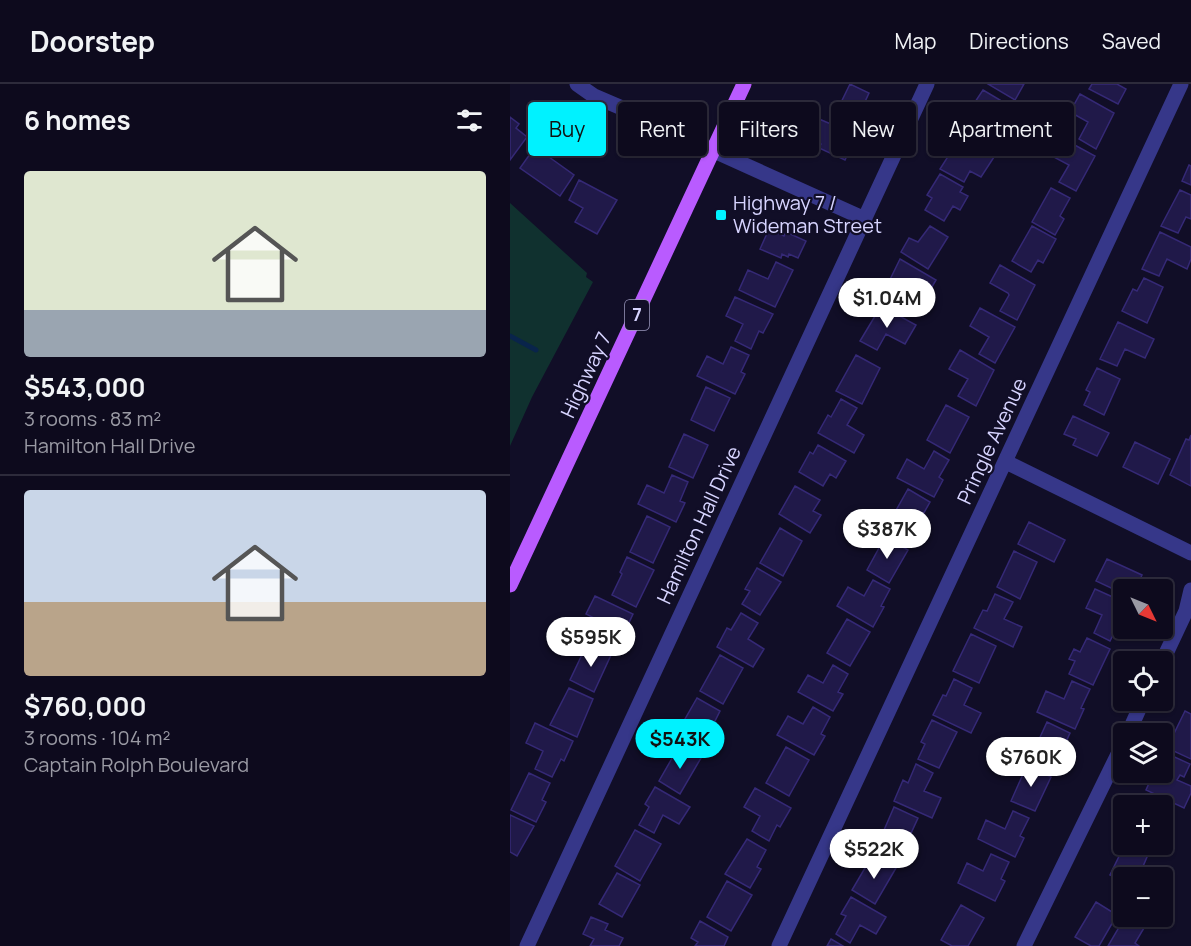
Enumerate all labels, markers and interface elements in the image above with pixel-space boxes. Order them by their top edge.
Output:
text: Doorstep [30,22,155,60]
text: Map [895,27,936,55]
text: Directions [969,27,1069,55]
text: Saved [1102,27,1161,55]
text: 6 homes [24,102,131,138]
chip: Buy [528,102,606,156]
chip: Rent [618,102,707,156]
chip: Filters [719,102,819,156]
chip: New [831,102,916,156]
chip: Apartment [928,102,1074,156]
icon: filters [453,104,486,137]
place label: Highway 7 / Wideman Street [733,189,882,239]
marker: Highway 7 / Wideman Street [714,208,728,222]
icon: home [201,210,309,318]
pin: $1.04M [838,278,936,329]
text: $1.04M [852,284,922,311]
road number: 7 [625,300,649,330]
street label: Highway 7 [554,327,617,422]
text: $543,000 [24,369,146,405]
street label: Pringle Avenue [950,373,1033,508]
text: 3 rooms · 83 m² [24,405,161,432]
text: Hamilton Hall Drive [24,432,195,459]
street label: Hamilton Hall Drive [650,441,747,608]
pin: $387K [845,509,929,560]
text: $387K [857,515,917,542]
icon: home [201,529,309,637]
north arrow [1113,579,1173,639]
map controls [1113,579,1173,927]
pin: $595K [549,617,633,668]
text: $595K [560,623,622,650]
button: locate [1113,651,1173,711]
text: $760,000 [24,688,147,724]
pin: $543K [638,719,722,770]
button: layers [1113,723,1173,783]
text: 3 rooms · 104 m² [24,724,170,751]
text: $543K [649,725,711,752]
pin: $760K [989,737,1073,788]
text: $760K [1000,743,1062,770]
text: Captain Rolph Boulevard [24,751,249,778]
button: + [1113,795,1173,855]
pin: $522K [832,829,916,880]
text: $522K [844,835,904,862]
button: − [1113,867,1173,927]

